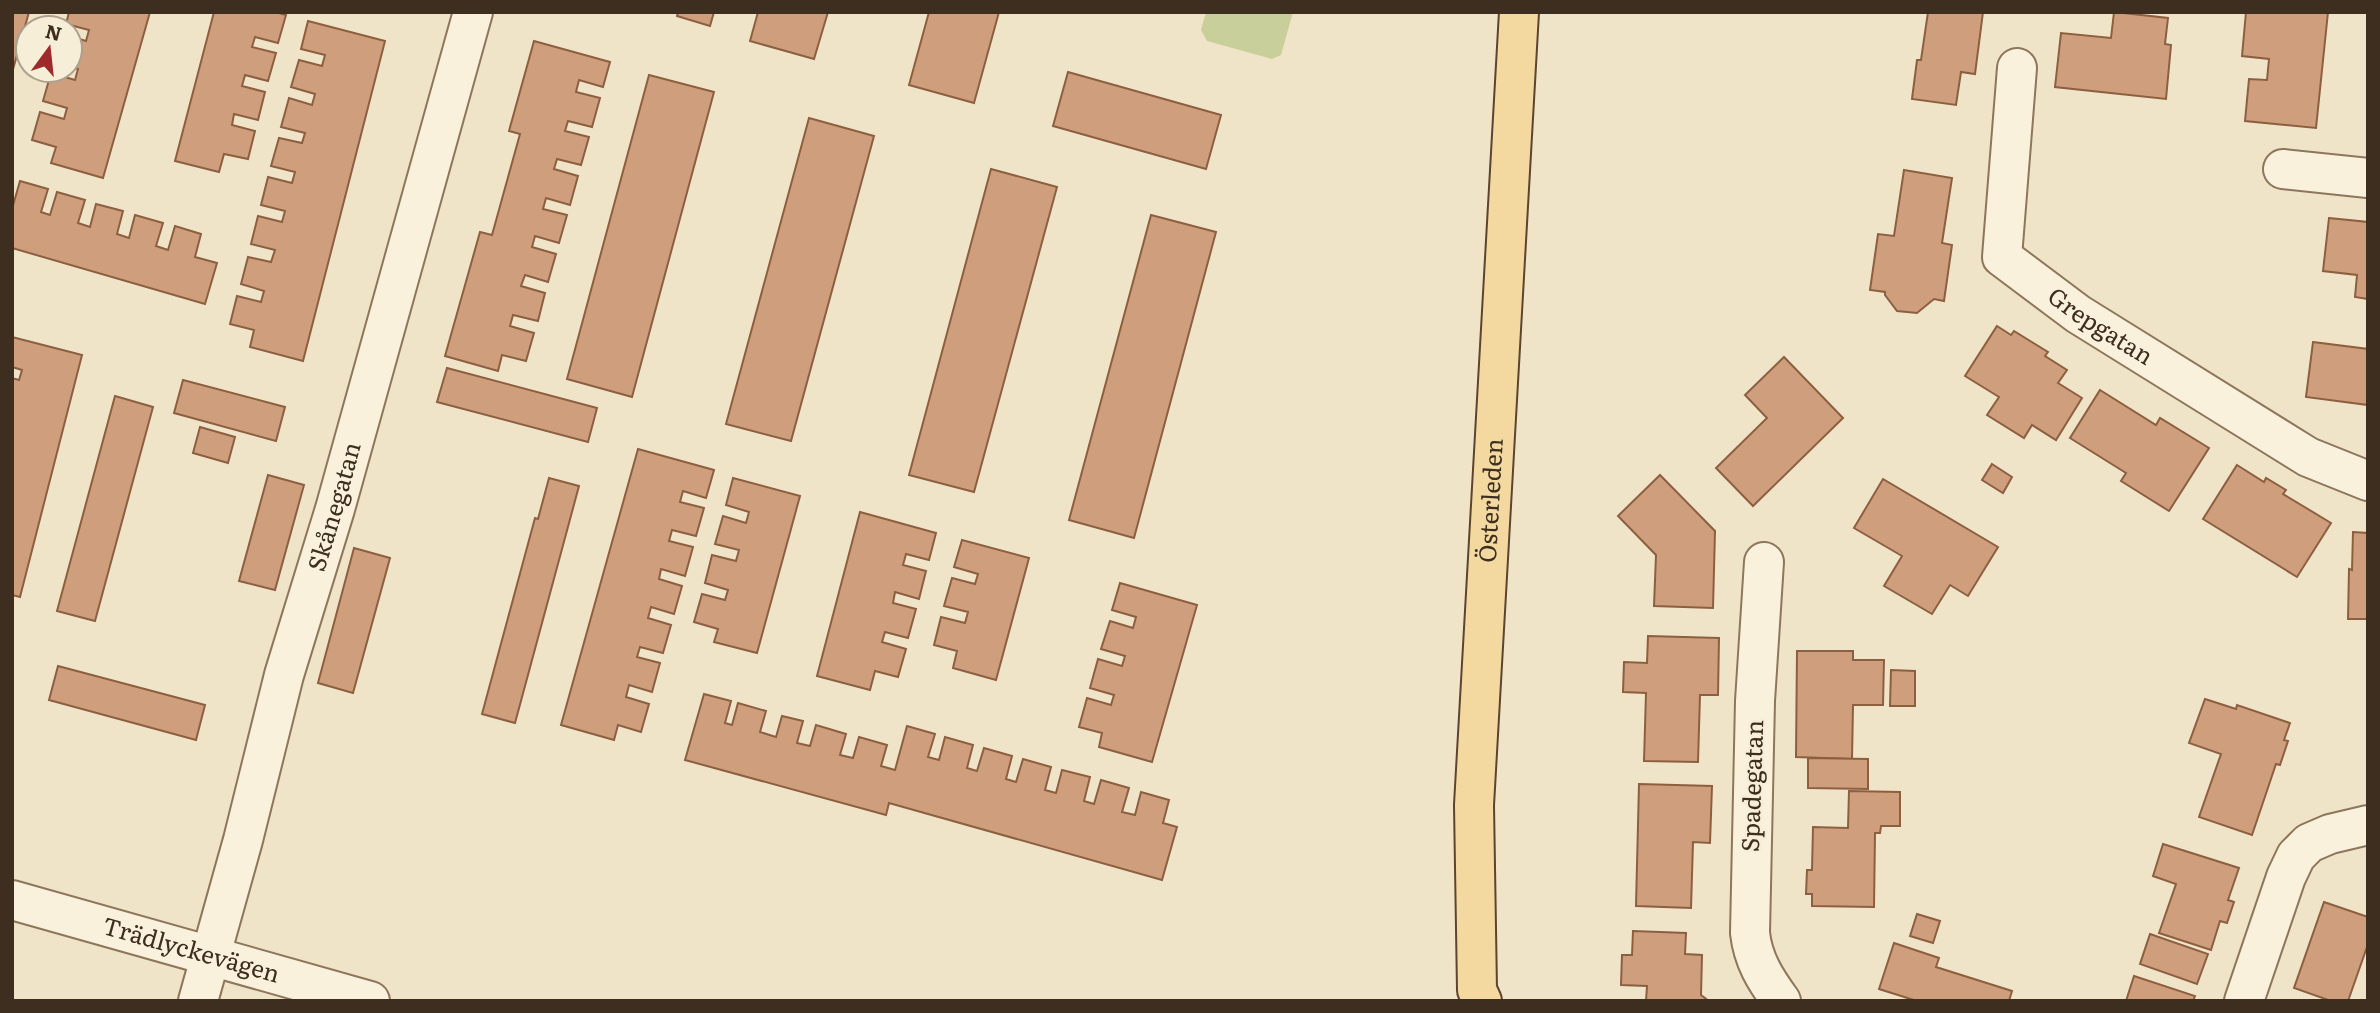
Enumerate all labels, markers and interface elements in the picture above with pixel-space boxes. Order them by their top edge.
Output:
north arrow [14,14,84,84]
text: N [42,16,65,47]
street label: Grepgatan [2041,277,2161,372]
street label: Skånegatan [297,437,368,575]
street label: Österleden [1468,437,1510,564]
street label: Spadegatan [1731,719,1770,853]
street label: Trädlyckevägen [99,906,284,990]

